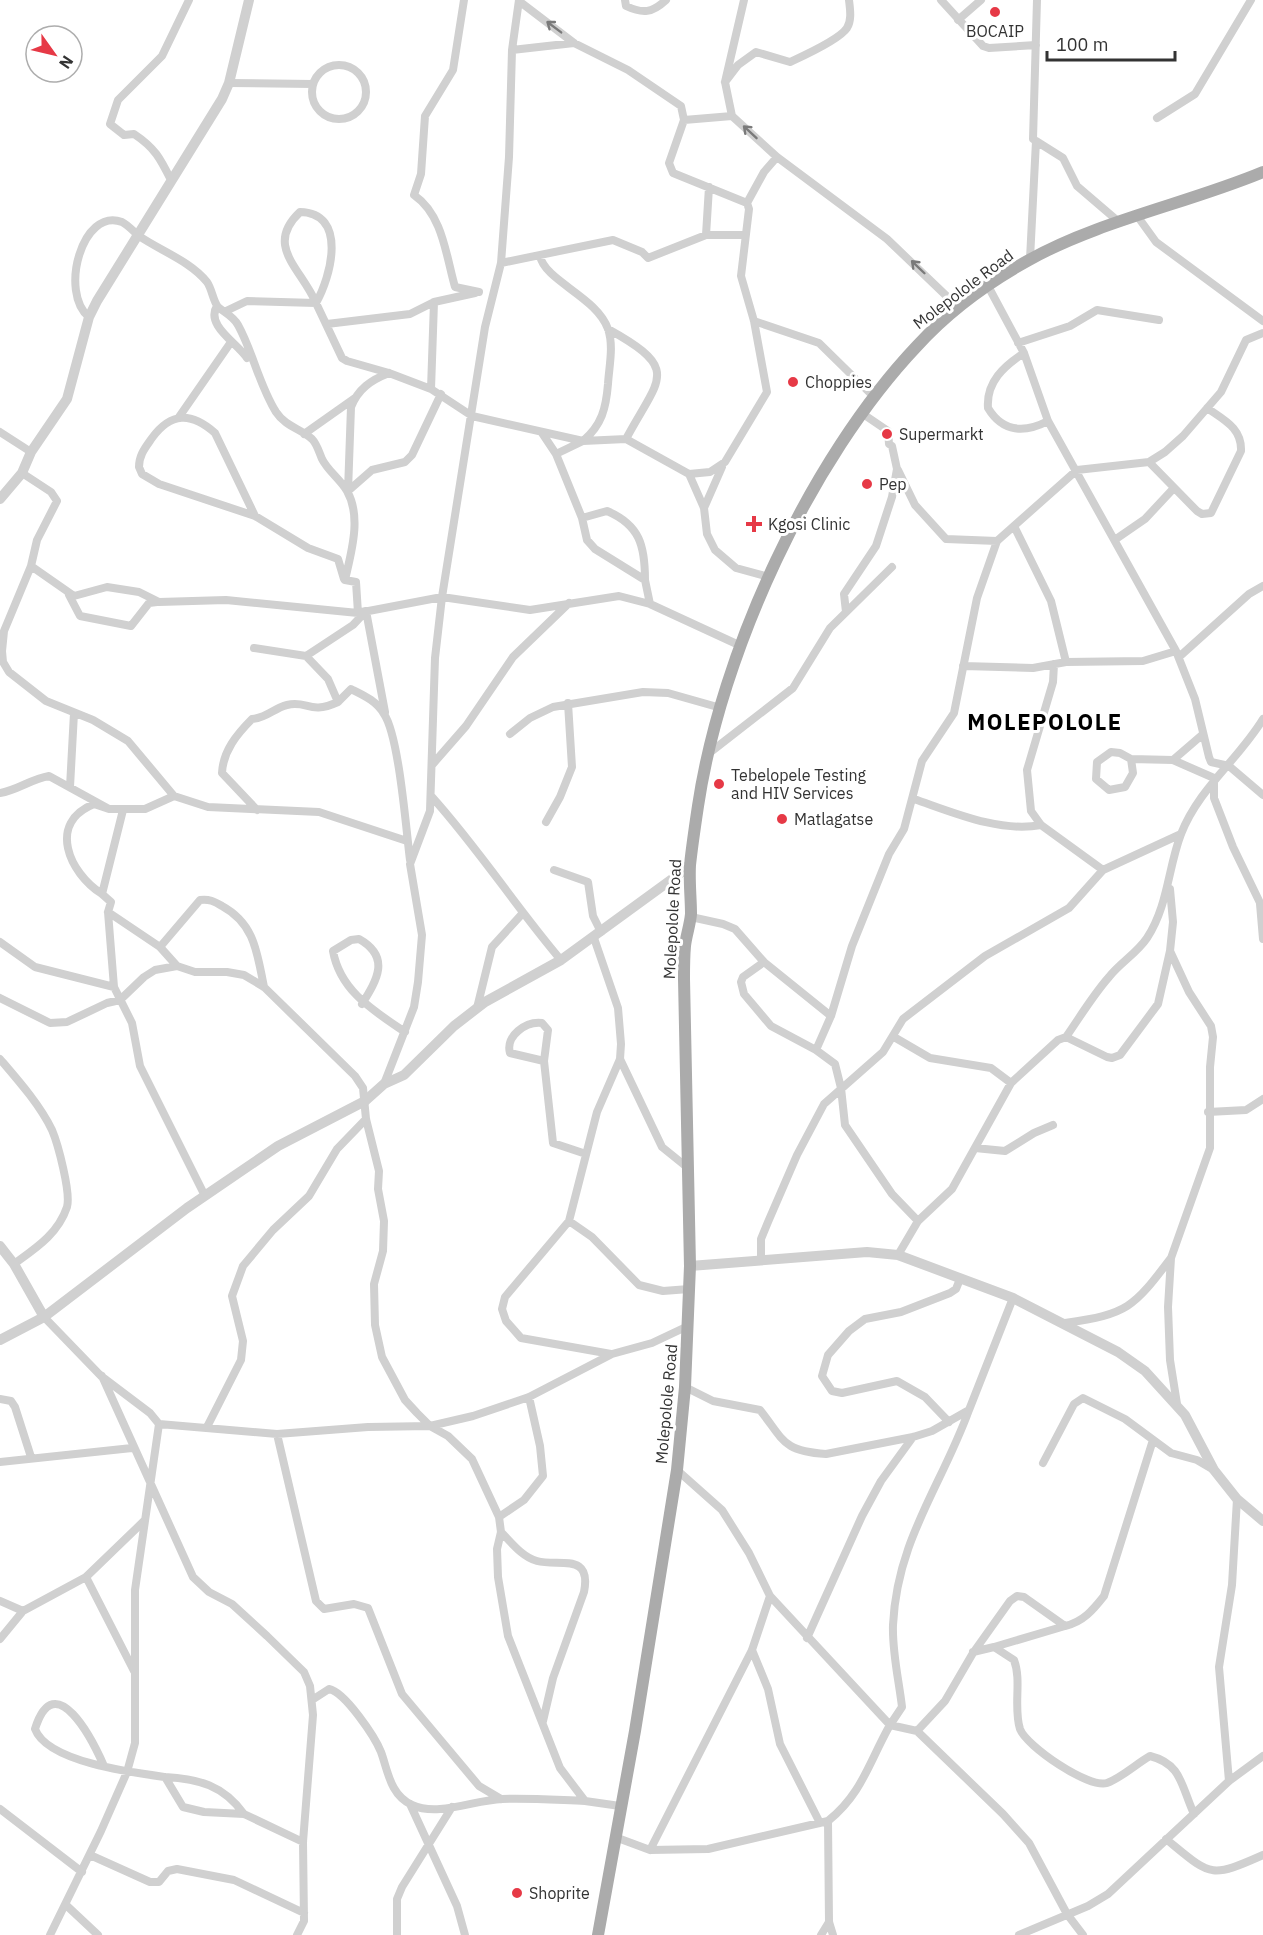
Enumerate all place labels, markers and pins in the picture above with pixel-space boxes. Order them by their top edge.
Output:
marker: BOCAIP [988,5,1002,19]
place label: BOCAIP [966,21,1024,41]
place label: Choppies [805,372,872,392]
marker: Choppies [786,375,800,389]
place label: Supermarkt [899,424,984,444]
marker: Supermarkt [880,427,894,441]
place label: Pep [879,474,906,494]
marker: Pep [860,477,874,491]
place label: Kgosi Clinic [768,514,850,534]
marker: Kgosi Clinic [745,515,763,533]
place label: Tebelopele Testing and HIV Services [731,765,867,803]
marker: Tebelopele Testing and HIV Services [712,777,726,791]
place label: Matlagatse [794,809,873,829]
marker: Matlagatse [775,812,789,826]
place label: Shoprite [529,1883,590,1903]
marker: Shoprite [510,1886,524,1900]

